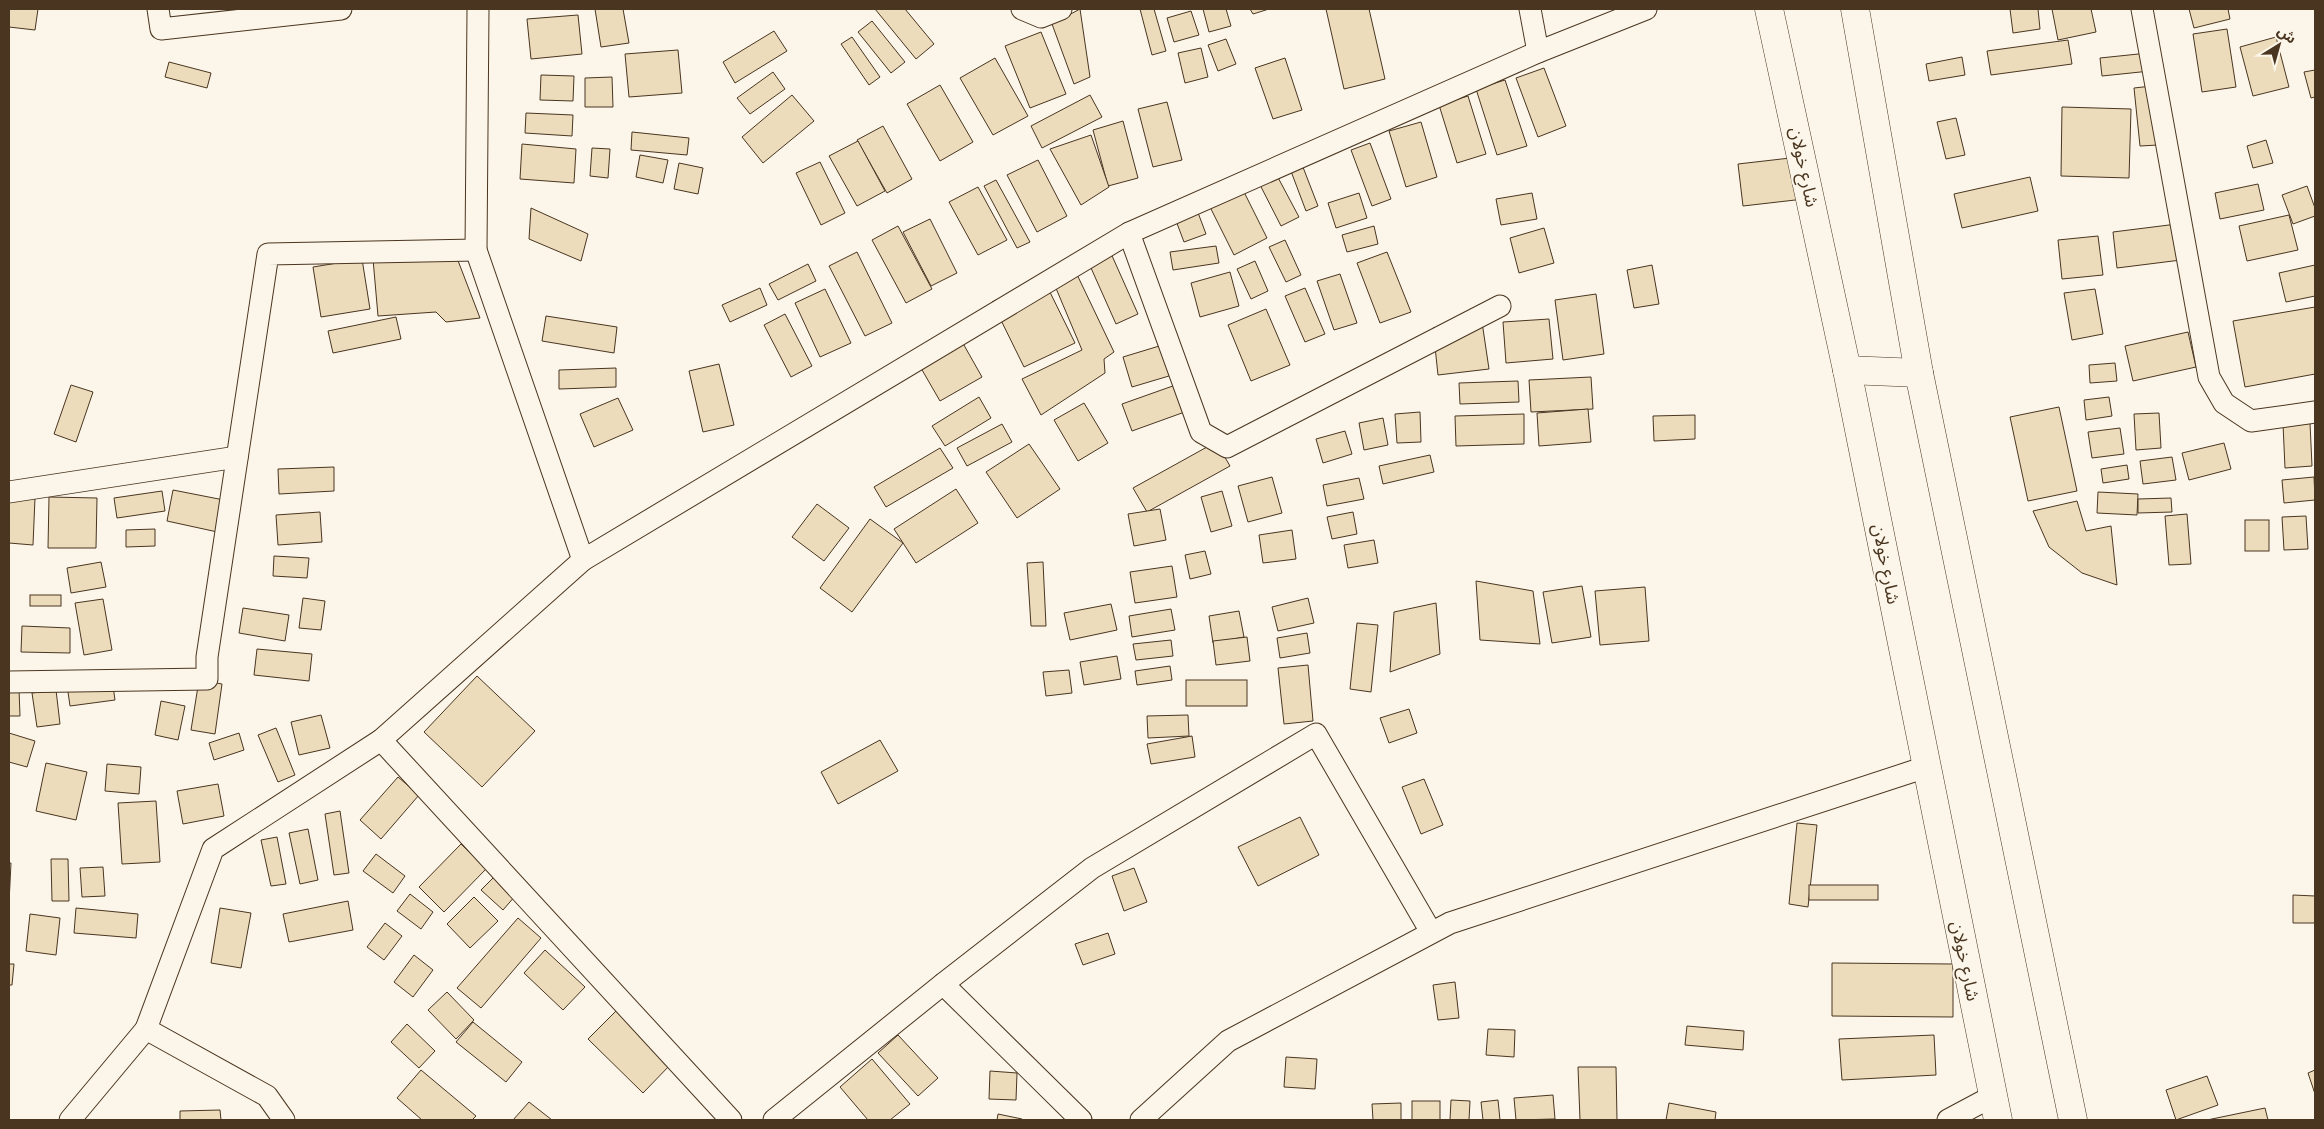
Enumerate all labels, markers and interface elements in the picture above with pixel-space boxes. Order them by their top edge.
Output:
north arrow [2254,20,2304,70]
text: ش [2274,22,2299,48]
street label: شارع خولان [1782,125,1823,210]
street label: شارع خولان [1865,522,1905,607]
street label: شارع خولان [1943,919,1984,1004]

